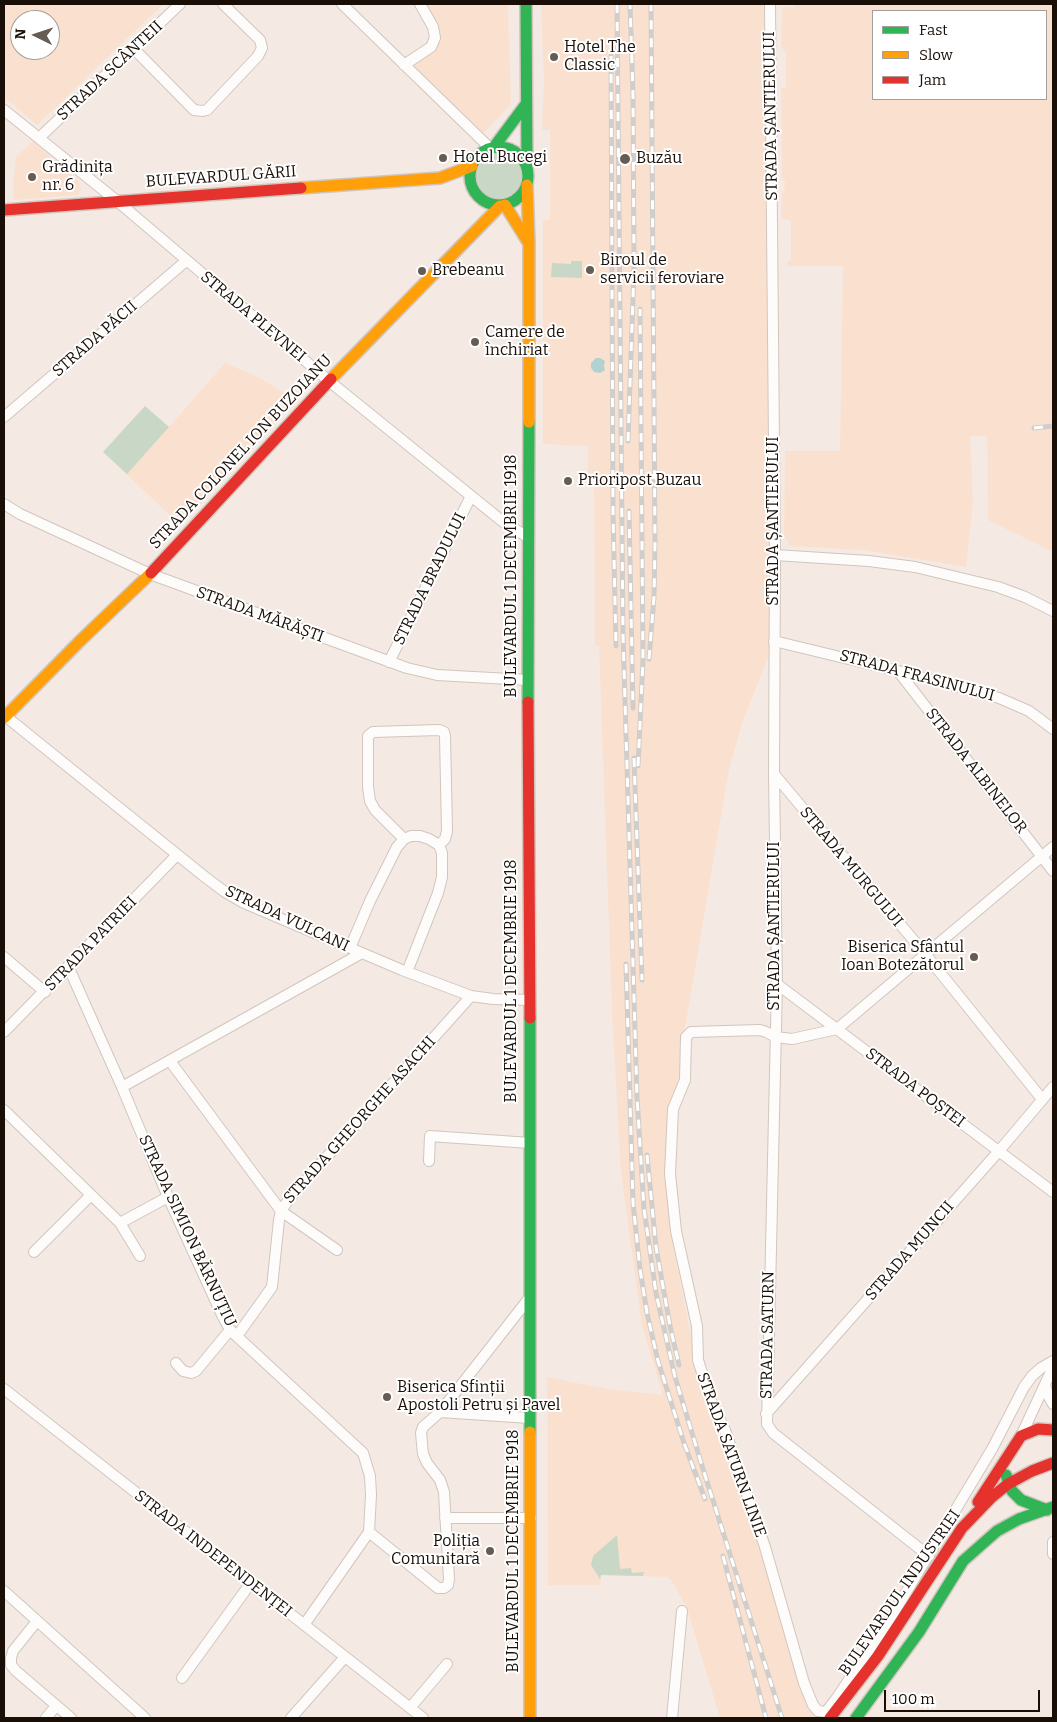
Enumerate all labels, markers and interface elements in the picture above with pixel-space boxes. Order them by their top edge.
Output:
north arrow [10,10,60,60]
legend [872,10,1047,100]
street label: STRADA SCÂNTEII [53,17,167,125]
text: Fast [919,21,948,39]
text: N [12,28,29,40]
street label: STRADA ȘANTIERULUI [760,31,782,201]
place label: Hotel The Classic [564,38,636,76]
text: Slow [919,46,953,64]
marker: Hotel The Classic [548,51,560,63]
text: Jam [919,71,946,89]
place label: Hotel Bucegi [453,148,547,168]
place label: Buzău [636,149,682,169]
marker: Hotel Bucegi [437,152,449,164]
marker: Buzău [618,152,632,166]
place label: Grădinița nr. 6 [42,158,113,196]
street label: BULEVARDUL GĂRII [145,162,297,192]
marker: Grădinița nr. 6 [26,171,38,183]
place label: Biroul de servicii feroviare [600,251,724,289]
place label: Brebeanu [432,261,504,281]
marker: Biroul de servicii feroviare [584,264,596,276]
marker: Brebeanu [416,265,428,277]
street label: STRADA PLEVNEI [197,267,309,367]
street label: STRADA PĂCII [49,297,141,381]
place label: Camere de închiriat [485,323,565,361]
marker: Camere de închiriat [469,336,481,348]
street label: STRADA COLONEL ION BUZOIANU [146,351,336,553]
street label: STRADA ȘANTIERULUI [764,436,784,606]
street label: BULEVARDUL 1 DECEMBRIE 1918 [502,454,522,698]
place label: Prioripost Buzau [578,471,701,491]
marker: Prioripost Buzau [562,475,574,487]
street label: STRADA BRADULUI [390,510,470,648]
street label: STRADA MĂRĂȘTI [194,583,326,647]
street label: STRADA FRASINULUI [837,646,997,706]
street label: STRADA ALBINELOR [921,705,1031,837]
street label: STRADA MURGULUI [795,803,907,931]
street label: STRADA ȘANTIERULUI [765,841,785,1011]
street label: BULEVARDUL 1 DECEMBRIE 1918 [502,859,522,1103]
street label: STRADA VULCANI [222,882,352,956]
street label: STRADA PATRIEI [41,893,141,995]
place label: Biserica Sfântul Ioan Botezătorul [841,938,964,976]
marker: Biserica Sfântul Ioan Botezătorul [968,951,980,963]
street label: STRADA GHEORGHE ASACHI [280,1032,440,1208]
street label: STRADA POȘTEI [861,1044,969,1132]
street label: STRADA SIMION BĂRNUȚIU [134,1132,240,1330]
street label: STRADA MUNCII [862,1197,958,1305]
street label: STRADA SATURN [757,1271,779,1399]
street label: STRADA SATURN LINIE [692,1370,770,1540]
place label: Biserica Sfinții Apostoli Petru și Pavel [397,1378,560,1416]
marker: Biserica Sfinții Apostoli Petru și Pavel [381,1391,393,1403]
street label: BULEVARDUL 1 DECEMBRIE 1918 [504,1429,524,1673]
street label: STRADA INDEPENDENȚEI [130,1487,296,1621]
street label: BULEVARDUL INDUSTRIEI [835,1506,965,1680]
place label: Poliția Comunitară [391,1532,480,1570]
marker: Poliția Comunitară [484,1545,496,1557]
scale bar [887,1680,1043,1712]
text: 100 m [892,1690,935,1708]

